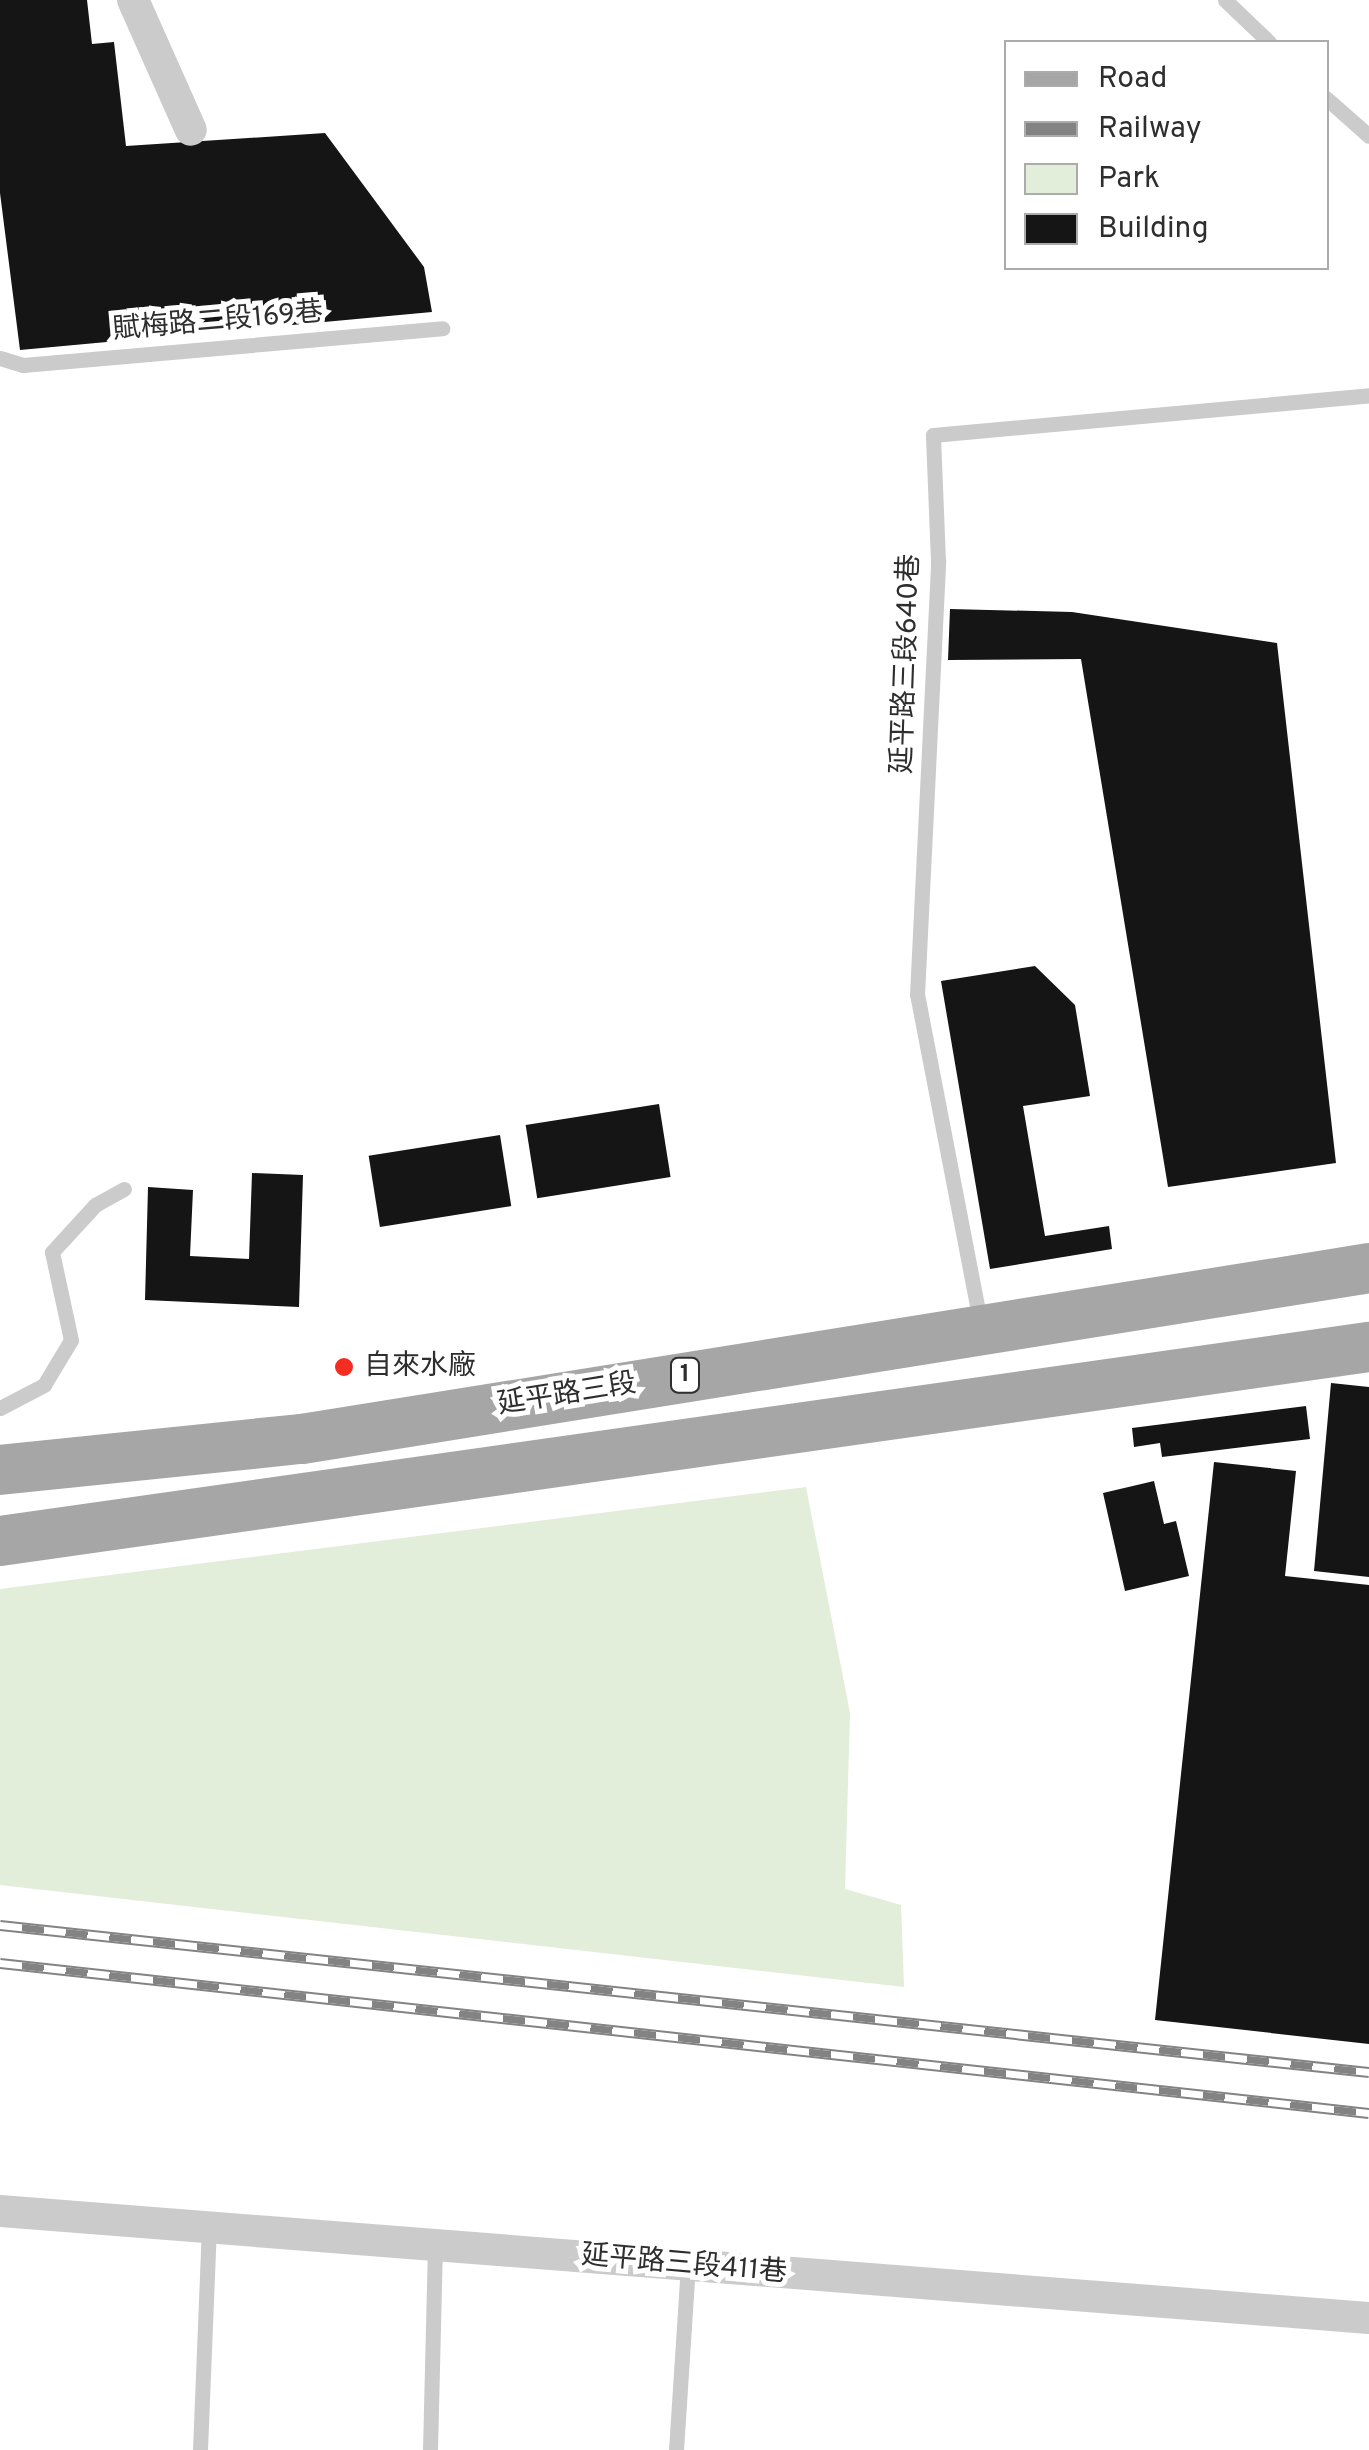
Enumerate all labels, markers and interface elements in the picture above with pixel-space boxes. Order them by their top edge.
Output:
legend [1004,40,1329,270]
text: Road [1098,61,1167,98]
text: Railway [1098,111,1202,148]
text: Park [1098,161,1160,198]
text: Building [1098,211,1209,248]
street label: 賦梅路二段169巷 [111,296,325,348]
street label: 延平路三段640巷 [886,553,928,775]
place label: 自來水廠 [364,1350,476,1384]
road number: 1 [670,1355,700,1395]
marker: 自來水廠 [333,1356,355,1378]
street label: 延平路三段 [495,1367,639,1423]
street label: 延平路三段411巷 [580,2239,788,2291]

